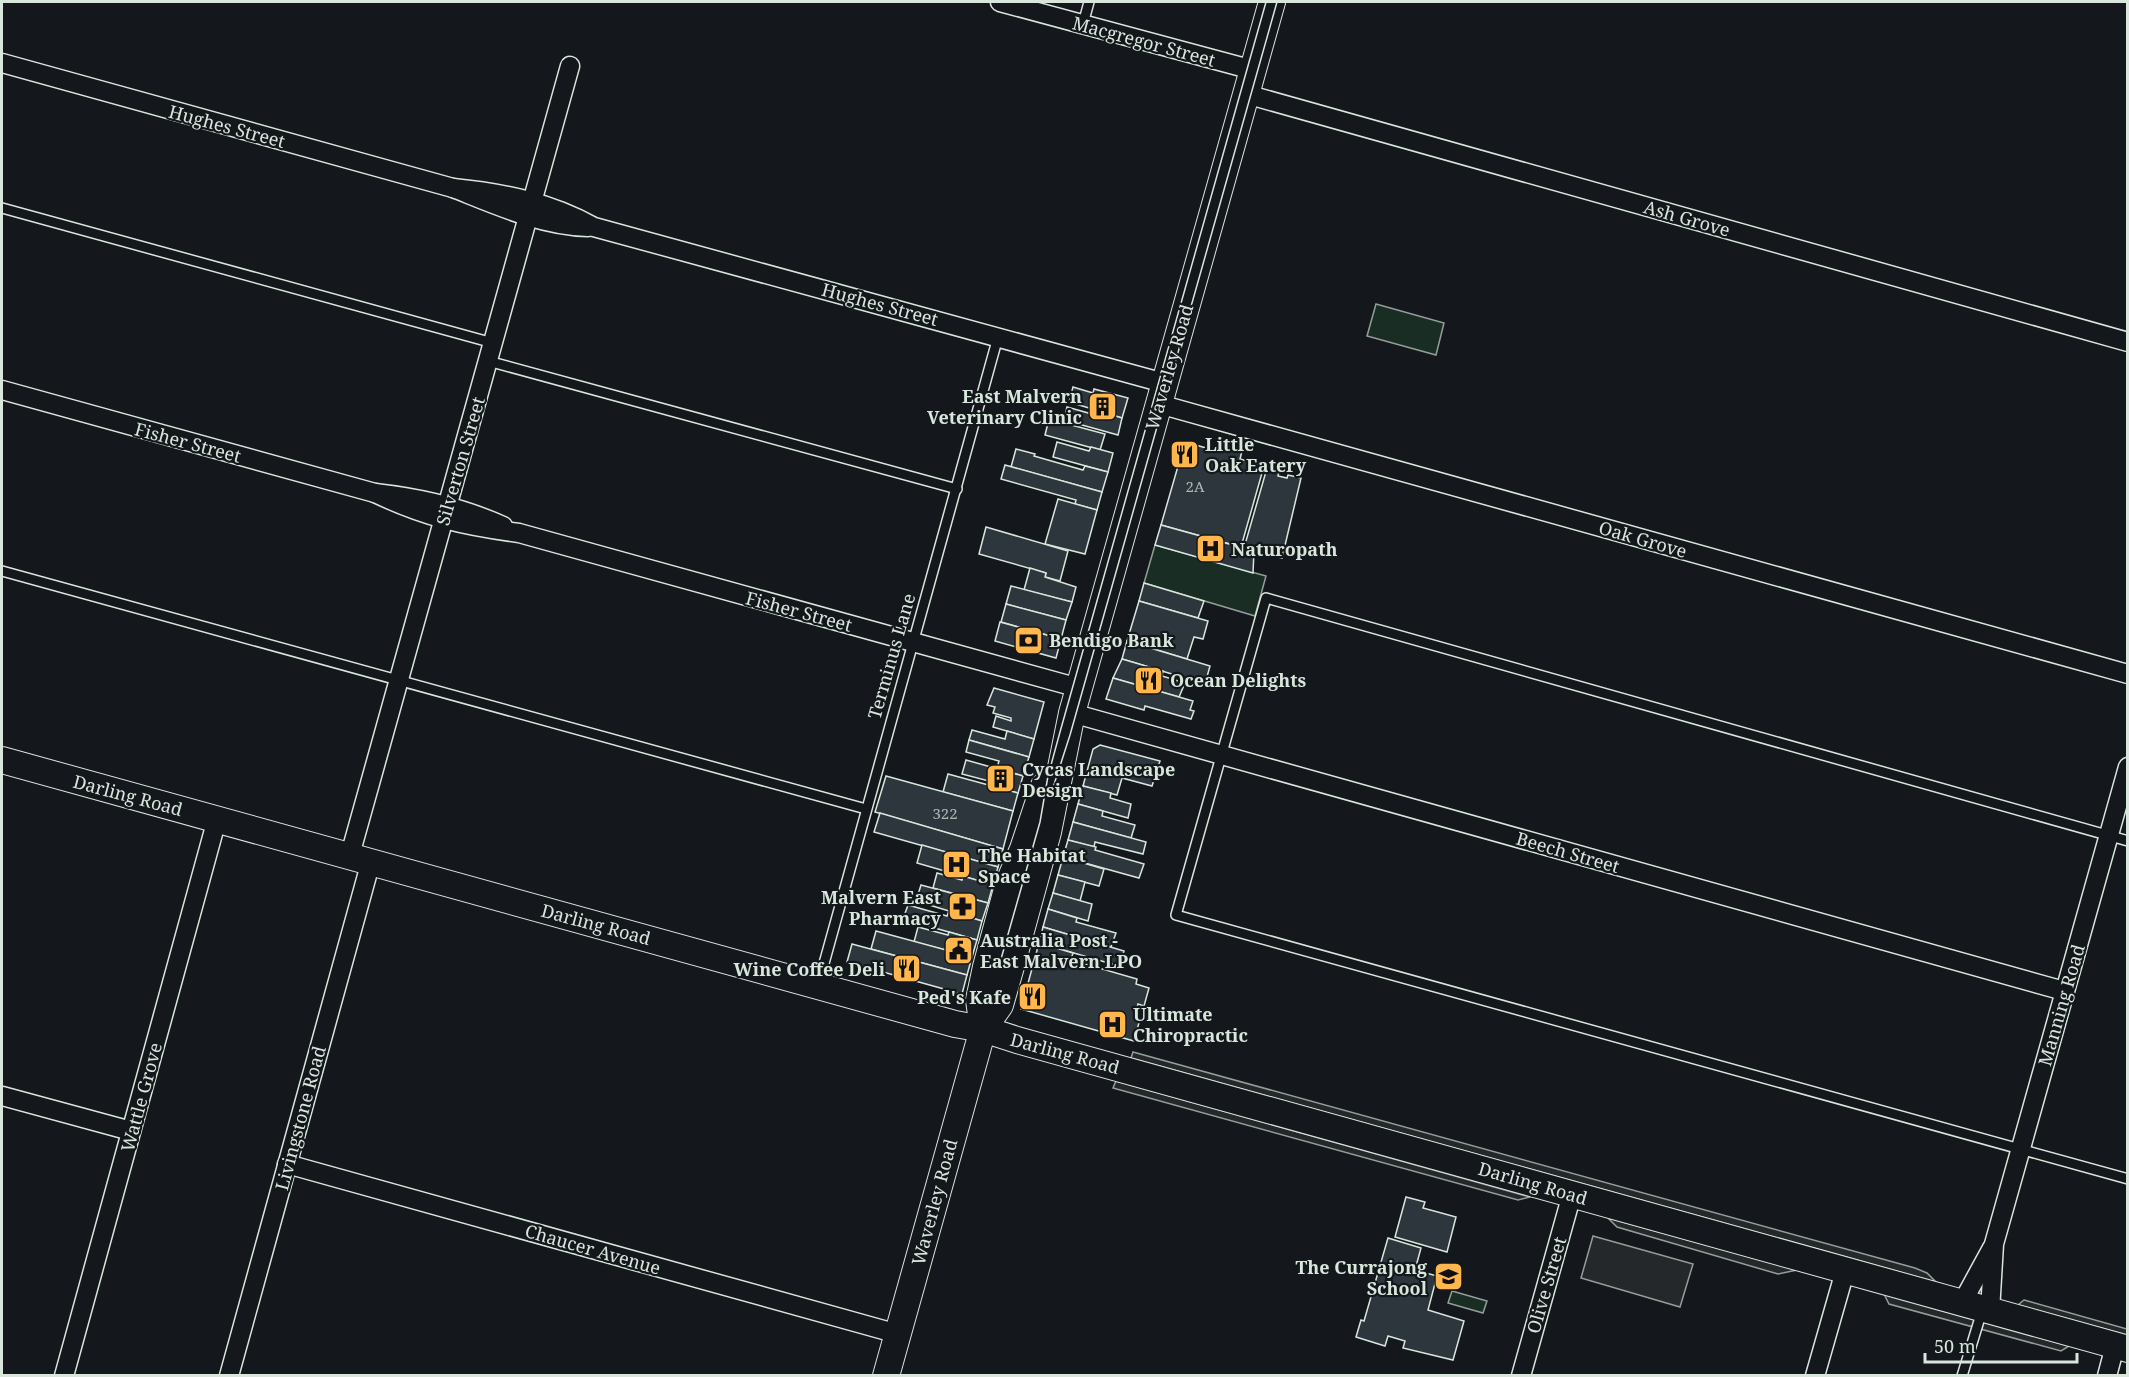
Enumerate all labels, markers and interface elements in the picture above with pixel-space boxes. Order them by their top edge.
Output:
street label: Macgregor Street [1070,10,1218,72]
street label: Hughes Street [166,99,288,153]
street label: Ash Grove [1641,194,1733,242]
street label: Hughes Street [819,277,941,331]
street label: Waverley Road [1140,301,1198,433]
place label: East Malvern Veterinary Clinic [927,384,1082,429]
building icon: East Malvern Veterinary Clinic [1087,390,1119,422]
street label: Silverton Street [430,394,490,528]
street label: Fisher Street [132,416,244,468]
place label: Little Oak Eatery [1205,432,1307,477]
restaurant icon: Little Oak Eatery [1168,438,1200,470]
house number: 2A [1186,476,1205,496]
street label: Oak Grove [1596,515,1690,563]
hospital icon: Naturopath [1194,533,1226,565]
place label: Naturopath [1231,537,1337,561]
street label: Fisher Street [743,585,855,637]
street label: Terminus Lane [862,590,920,722]
bank icon: Bendigo Bank [1012,624,1044,656]
place label: Bendigo Bank [1049,628,1174,652]
restaurant icon: Ocean Delights [1133,664,1165,696]
place label: Ocean Delights [1170,668,1307,692]
place label: Cycas Landscape Design [1022,757,1175,802]
building icon: Cycas Landscape Design [985,763,1017,795]
street label: Darling Road [71,769,185,821]
house number: 322 [932,803,958,823]
street label: Beech Street [1514,826,1622,878]
place label: The Habitat Space [978,843,1086,888]
hospital icon: The Habitat Space [941,849,973,881]
place label: Malvern East Pharmacy [821,885,942,930]
pharmacy icon: Malvern East Pharmacy [946,891,978,923]
street label: Darling Road [539,898,653,950]
place label: Australia Post - East Malvern LPO [980,928,1142,973]
public building icon: Australia Post - East Malvern LPO [943,934,975,966]
street label: Manning Road [2032,941,2090,1069]
restaurant icon: Wine Coffee Deli [890,953,922,985]
place label: Wine Coffee Deli [734,957,886,981]
restaurant icon: Ped's Kafe [1016,981,1048,1013]
place label: Ped's Kafe [917,985,1011,1009]
place label: Ultimate Chiropractic [1133,1002,1248,1047]
hospital icon: Ultimate Chiropractic [1096,1008,1128,1040]
street label: Darling Road [1008,1027,1122,1079]
street label: Wattle Grove [115,1040,167,1154]
street label: Livingstone Road [269,1043,331,1193]
street label: Waverley Road [906,1136,962,1268]
street label: Darling Road [1476,1156,1590,1210]
street label: Chaucer Avenue [522,1218,664,1280]
street label: Olive Street [1521,1234,1571,1336]
place label: The Currajong School [1296,1255,1428,1300]
school or university icon: The Currajong School [1432,1261,1464,1293]
scale bar [1925,1326,2076,1364]
text: 50 m [1934,1334,1976,1358]

